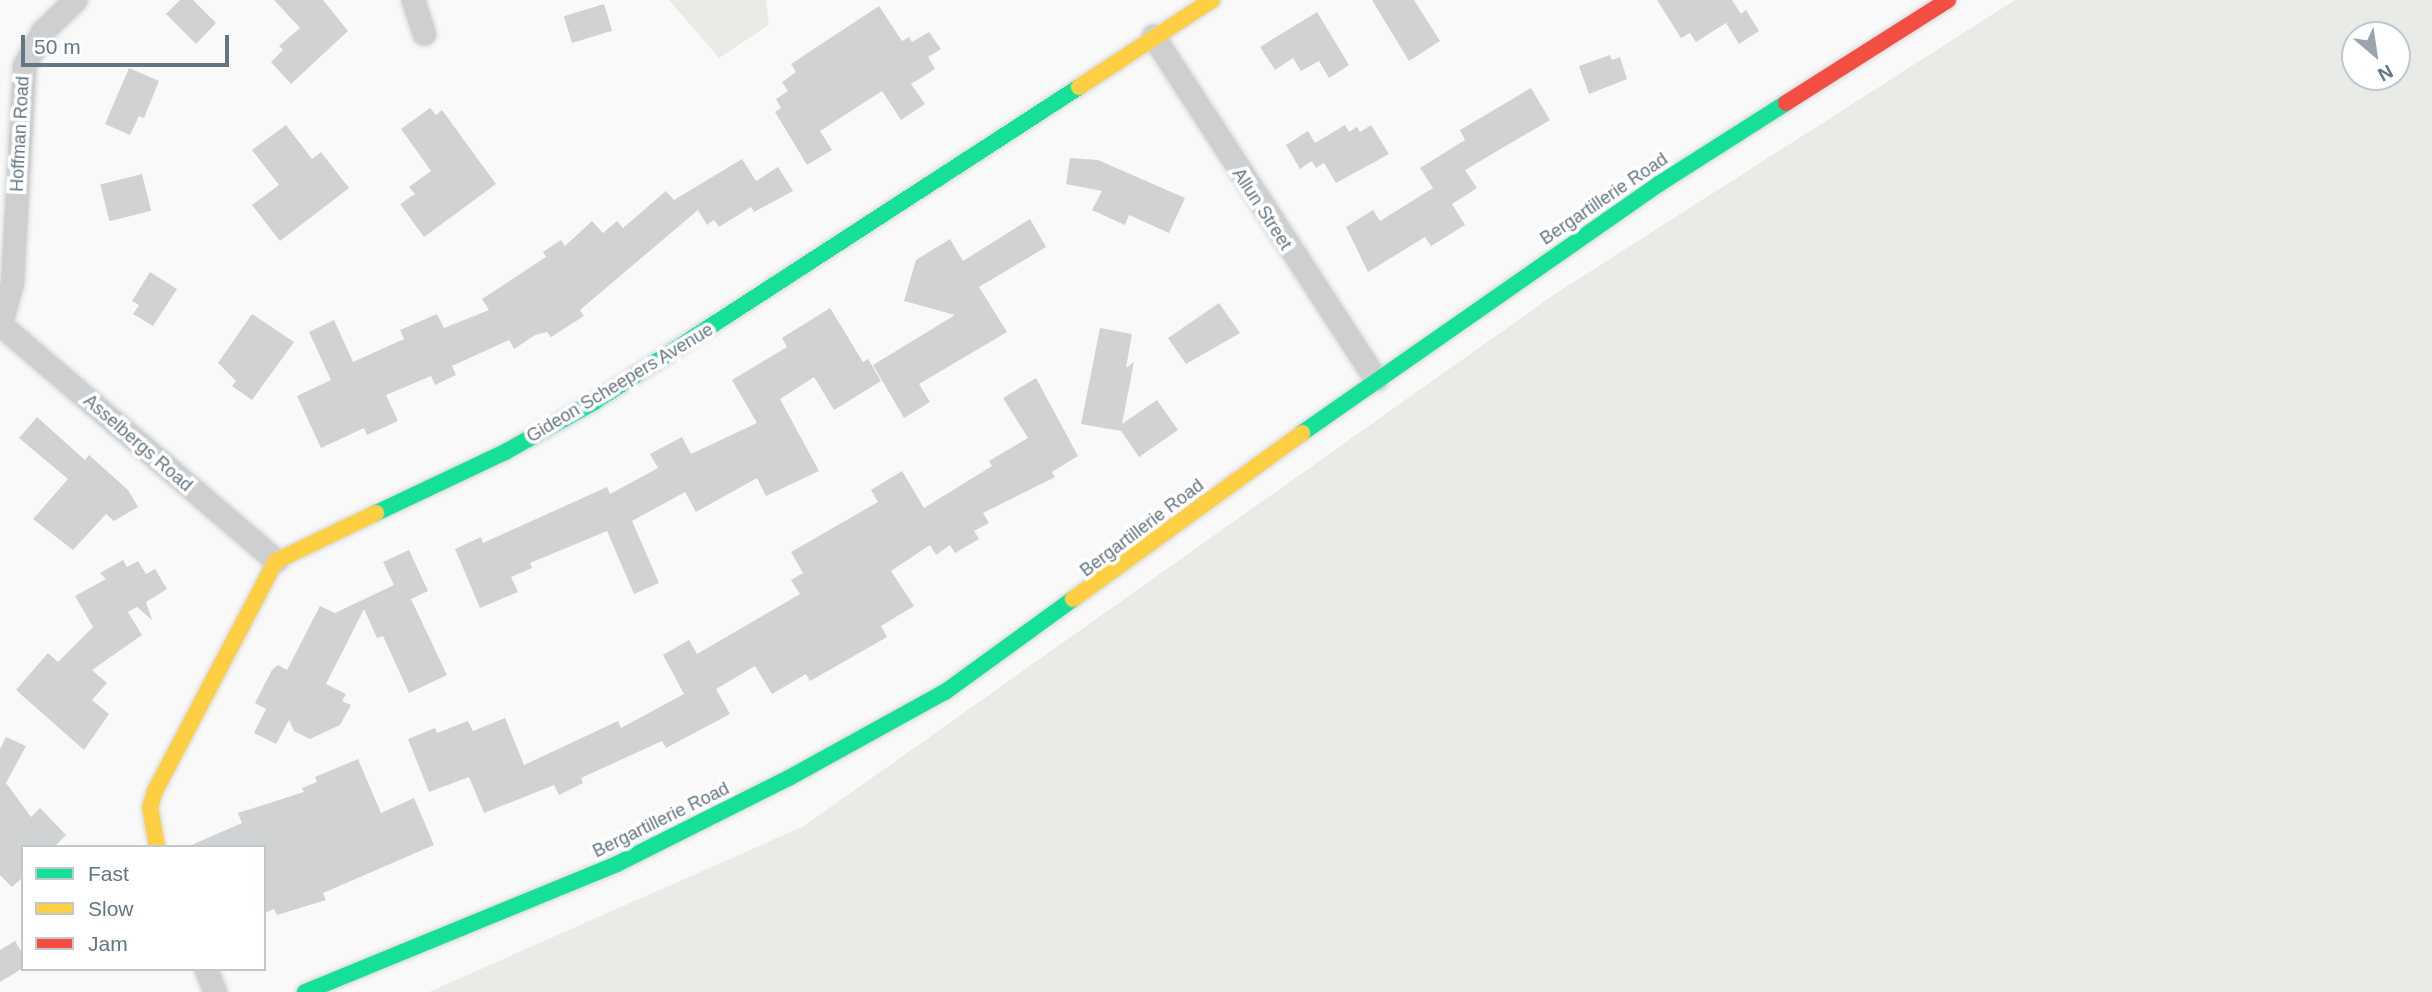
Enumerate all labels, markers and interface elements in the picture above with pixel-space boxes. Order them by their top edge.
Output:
scale bar [24,21,233,65]
north arrow [2341,21,2411,91]
text: 50 m [34,35,81,58]
text: N [2374,61,2397,86]
street label: Hoffman Road [6,76,34,192]
street label: Bergartillerie Road [1536,148,1672,250]
street label: Allun Street [1228,164,1296,254]
street label: Gideon Scheepers Avenue [522,318,718,448]
street label: Asselbergs Road [79,390,197,496]
street label: Bergartillerie Road [1076,475,1208,581]
street label: Bergartillerie Road [589,778,733,862]
legend [21,845,266,971]
text: Fast [88,862,129,885]
text: Slow [88,897,134,920]
text: Jam [88,932,128,955]

